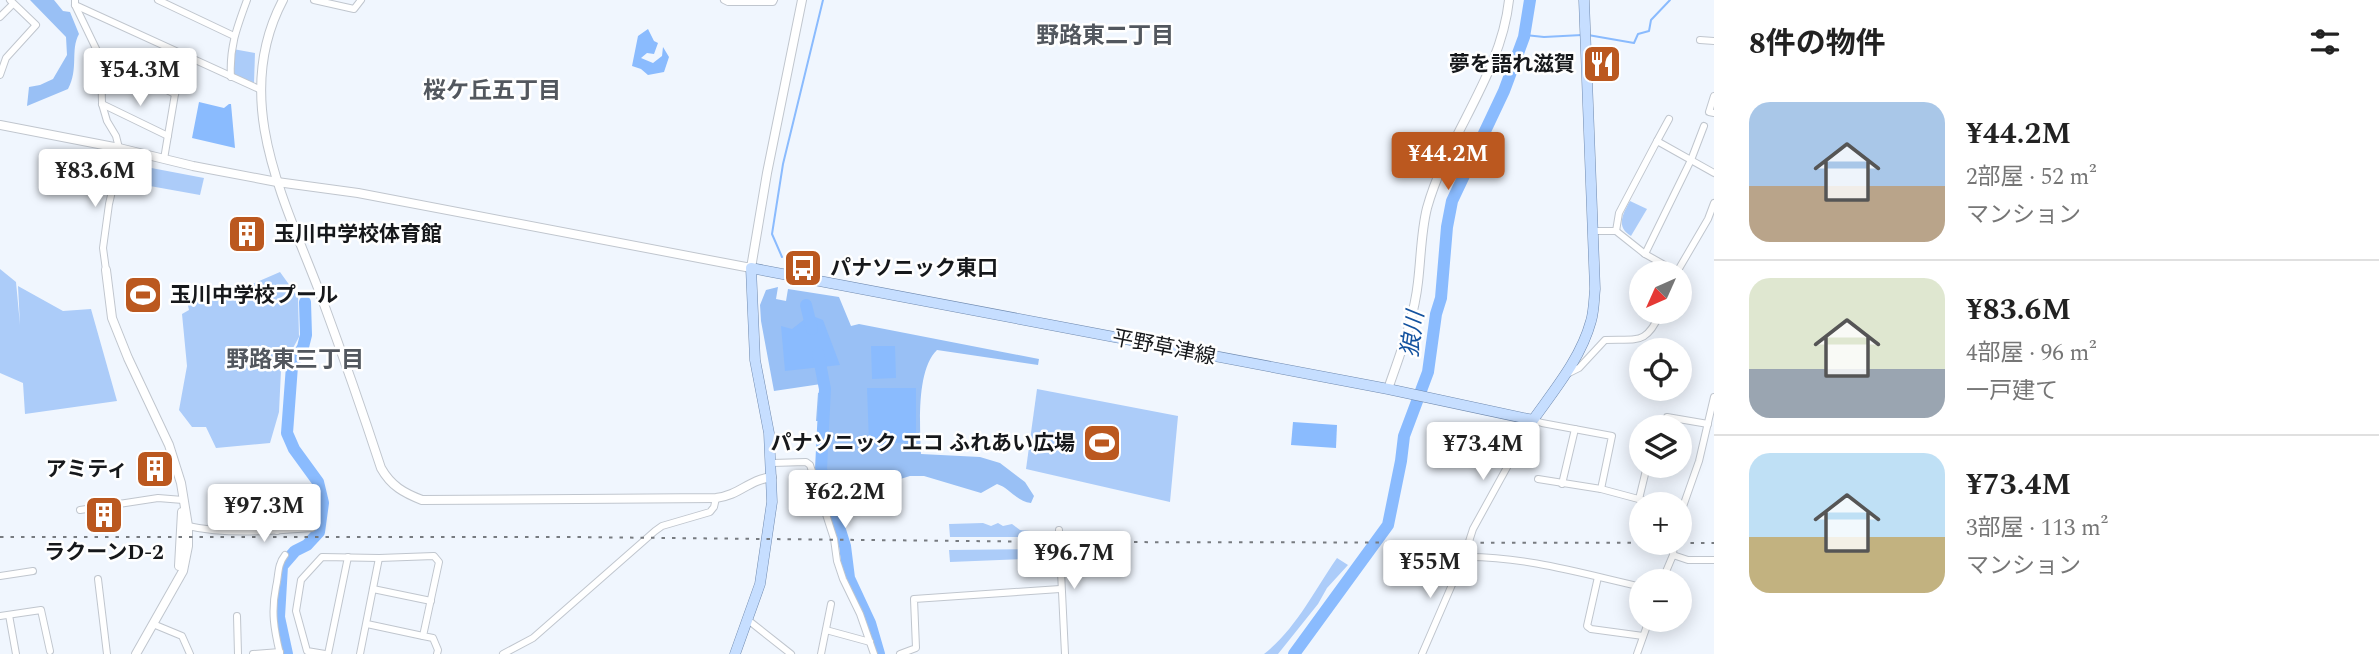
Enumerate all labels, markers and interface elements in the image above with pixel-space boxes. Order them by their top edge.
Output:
district label: 野路東二丁目 [1036,19,1174,54]
text: 8件の物件 [1749,21,1886,67]
icon: filters [2306,23,2344,61]
restaurant icon: 夢を語れ滋賀 [1581,43,1623,85]
pin: ¥54.3M [83,48,197,108]
place label: 夢を語れ滋賀 [1449,49,1575,81]
text: ¥54.3M [100,53,180,88]
district label: 桜ケ丘五丁目 [423,74,561,109]
text: ¥44.2M [1966,111,2071,157]
icon: home [1805,130,1889,214]
pin: ¥44.2M [1391,132,1505,192]
text: ¥44.2M [1408,137,1488,172]
pin: ¥83.6M [38,150,152,209]
text: ¥83.6M [55,154,135,189]
text: 2部屋 · 52 m² [1966,160,2097,195]
text: マンション [1966,198,2081,233]
building icon: 玉川中学校体育館 [226,213,268,255]
place label: 玉川中学校体育館 [274,219,442,251]
bus stop icon: パナソニック東口 [782,247,824,289]
place label: パナソニック東口 [830,253,998,285]
north arrow [1629,261,1692,324]
map controls [1629,261,1692,632]
sports icon: 玉川中学校プール [122,274,164,316]
place label: 玉川中学校プール [170,280,338,312]
text: ¥83.6M [1966,287,2071,333]
water label: 狼川 [1393,306,1434,359]
icon: home [1805,306,1889,390]
street label: 平野草津線 [1109,322,1218,374]
text: 4部屋 · 96 m² [1966,336,2097,371]
button: locate [1629,338,1692,401]
district label: 野路東三丁目 [226,343,364,378]
text: 一戸建て [1966,374,2058,409]
button: layers [1629,415,1692,478]
sports icon: パナソニック エコ ふれあい広場 [1081,422,1123,464]
pin: ¥73.4M [1426,422,1540,482]
text: ¥73.4M [1443,427,1523,462]
place label: パナソニック エコ ふれあい広場 [771,428,1075,460]
building icon: アミティ [134,448,176,490]
place label: アミティ [46,454,128,486]
text: ¥73.4M [1966,462,2071,508]
pin: ¥62.2M [788,470,902,530]
text: ¥62.2M [805,475,885,510]
icon: home [1805,481,1889,565]
pin: ¥97.3M [207,484,321,544]
text: ¥97.3M [224,489,304,524]
button: + [1629,492,1692,555]
building icon: ラクーンD-2 [83,494,125,536]
text: 3部屋 · 113 m² [1966,511,2108,546]
pin: ¥96.7M [1017,532,1131,591]
text: ¥96.7M [1034,536,1114,571]
place label: ラクーンD-2 [44,537,164,569]
pin: ¥55M [1389,540,1471,600]
text: ¥55M [1399,545,1461,580]
text: マンション [1966,549,2081,584]
button: − [1629,569,1692,632]

